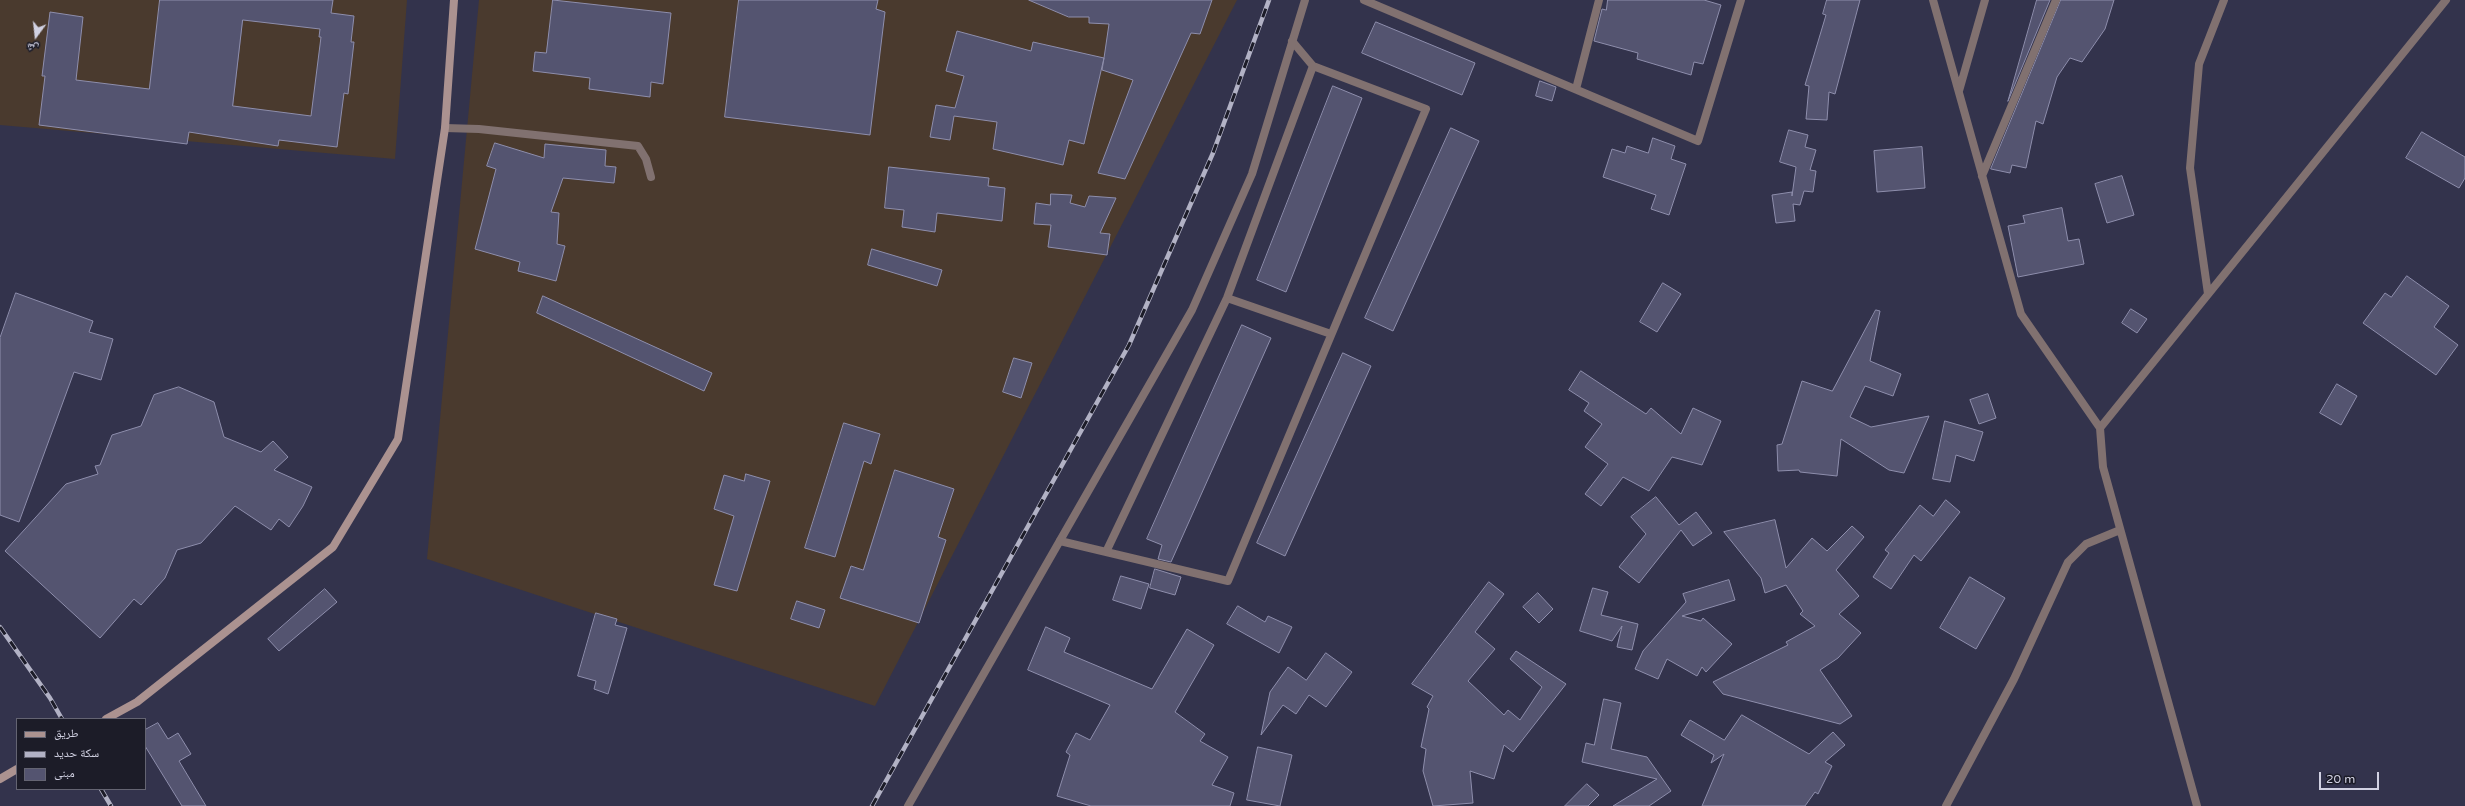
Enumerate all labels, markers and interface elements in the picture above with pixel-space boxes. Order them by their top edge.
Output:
north arrow [16,16,56,56]
text: ش [25,40,40,56]
legend [16,718,146,790]
text: طريق [54,726,79,740]
text: سكة حديد [54,746,99,760]
scale bar [2321,764,2381,790]
text: مبنى [54,766,75,780]
text: 20 m [2326,772,2355,786]

